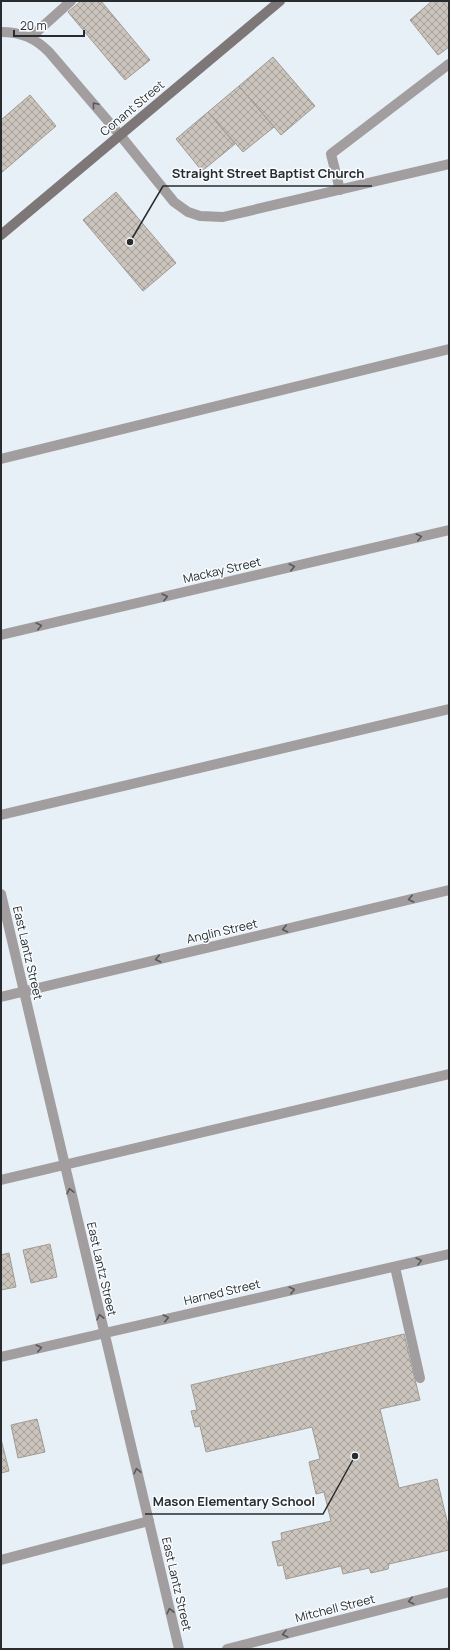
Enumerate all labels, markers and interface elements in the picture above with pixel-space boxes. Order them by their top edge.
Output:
scale bar [14,12,84,38]
text: 20 m [20,17,47,34]
street label: Conant Street [96,76,168,140]
one-way arrow [92,102,99,110]
callout: Straight Street Baptist Church [163,161,372,186]
text: Straight Street Baptist Church [172,164,364,182]
one-way arrow [415,533,422,541]
street label: Mackay Street [181,553,263,587]
one-way arrow [289,563,295,571]
one-way arrow [162,593,169,601]
one-way arrow [36,623,42,631]
one-way arrow [408,894,414,902]
street label: East Lantz Street [9,904,47,1002]
street label: Anglin Street [185,915,259,947]
one-way arrow [281,925,288,933]
one-way arrow [155,955,161,963]
one-way arrow [67,1187,75,1194]
street label: East Lantz Street [83,1220,121,1318]
one-way arrow [416,1258,422,1266]
street label: Harned Street [182,1275,262,1309]
one-way arrow [289,1287,296,1295]
one-way arrow [97,1314,105,1320]
one-way arrow [162,1315,169,1323]
one-way arrow [36,1344,42,1352]
one-way arrow [133,1468,141,1474]
callout: Mason Elementary School [145,1489,323,1514]
text: Mason Elementary School [153,1492,315,1510]
street label: East Lantz Street [158,1535,196,1633]
street label: Mitchell Street [293,1590,377,1626]
one-way arrow [408,1597,414,1605]
one-way arrow [166,1608,175,1615]
one-way arrow [282,1629,289,1638]

